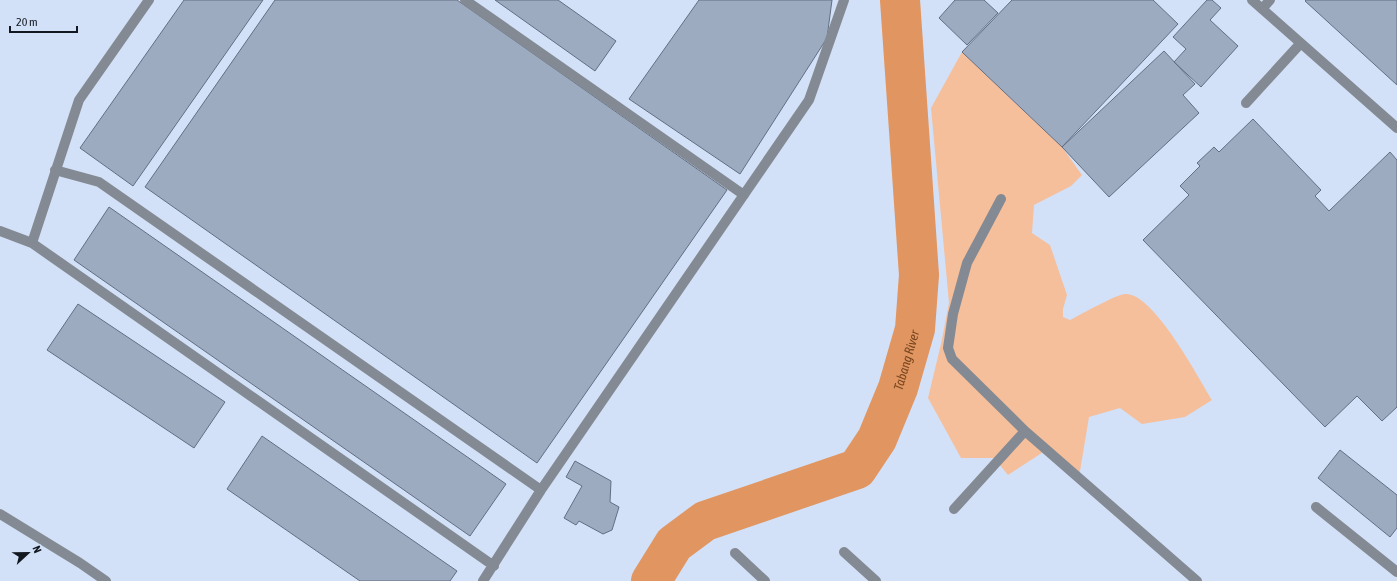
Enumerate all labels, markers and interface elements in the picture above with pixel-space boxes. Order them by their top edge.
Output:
scale bar [10,8,77,34]
text: 20 m [16,15,38,29]
water label: Tabang River [890,327,922,392]
north arrow [8,533,48,573]
text: N [30,544,44,555]

